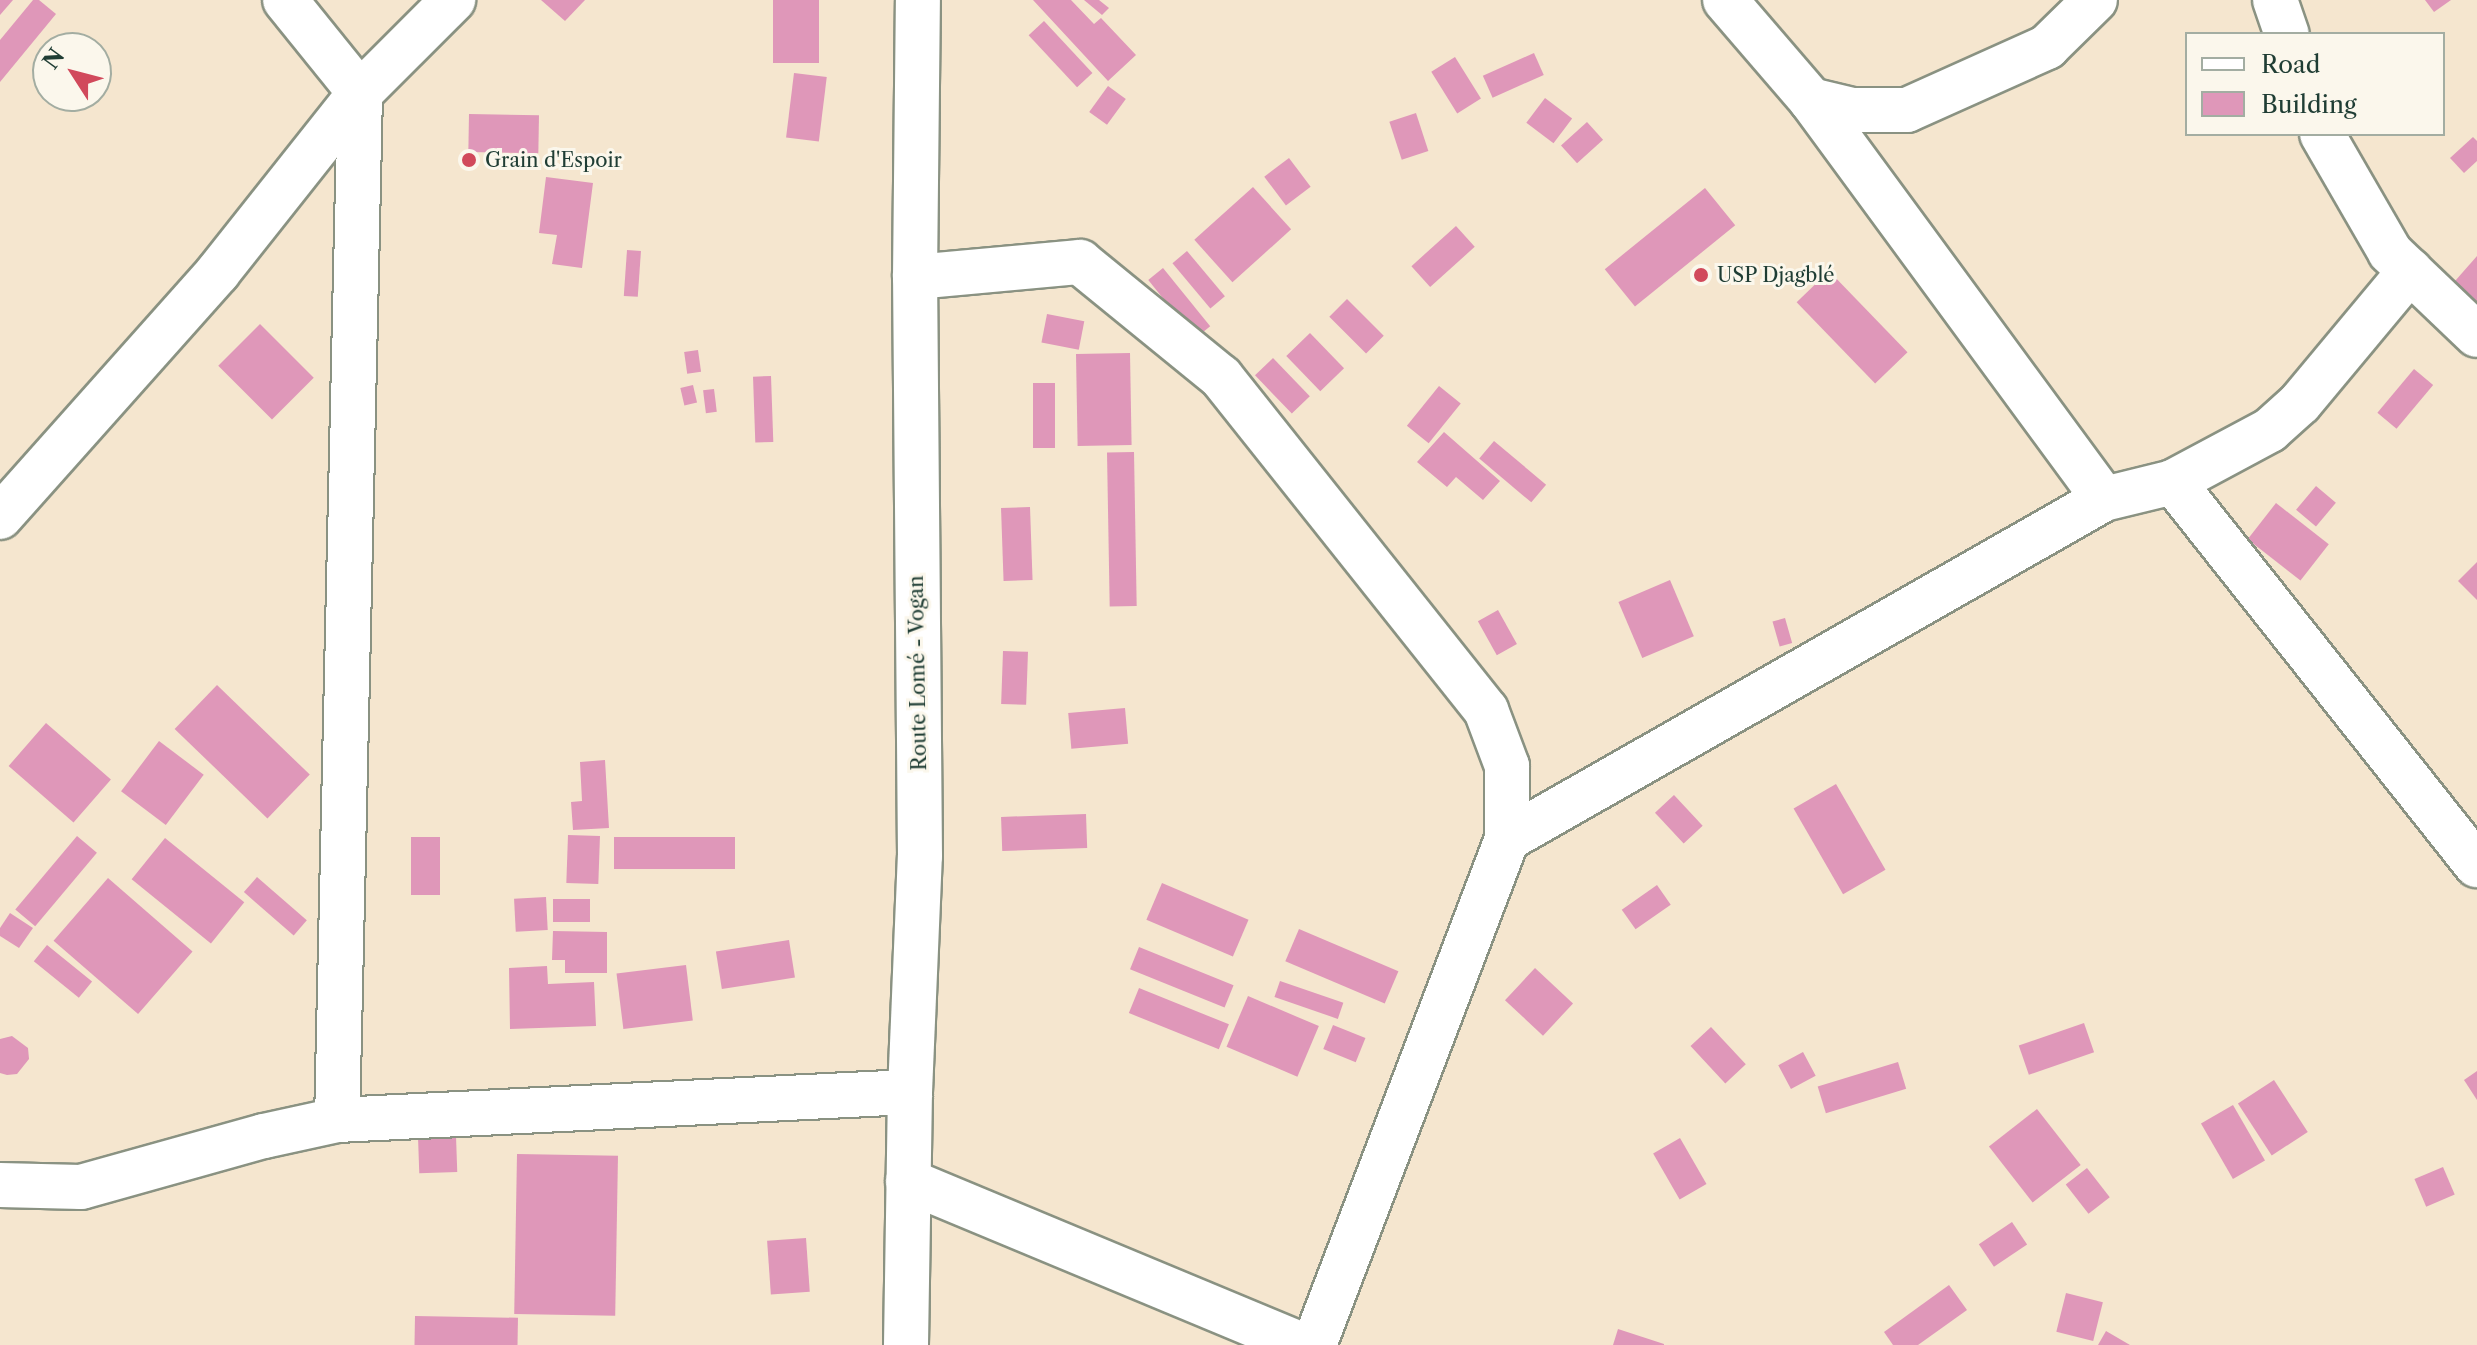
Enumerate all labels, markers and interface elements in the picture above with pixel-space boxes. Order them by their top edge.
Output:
north arrow [32,32,112,112]
legend [2185,32,2445,136]
text: N [37,43,70,74]
text: Road [2261,50,2320,79]
text: Building [2261,90,2357,119]
place label: Grain d'Espoir [485,148,622,172]
marker: Grain d'Espoir [460,151,478,169]
place label: USP Djagblé [1717,263,1835,287]
marker: USP Djagblé [1692,266,1710,284]
street label: Route Lomé - Vogan [904,575,932,771]

